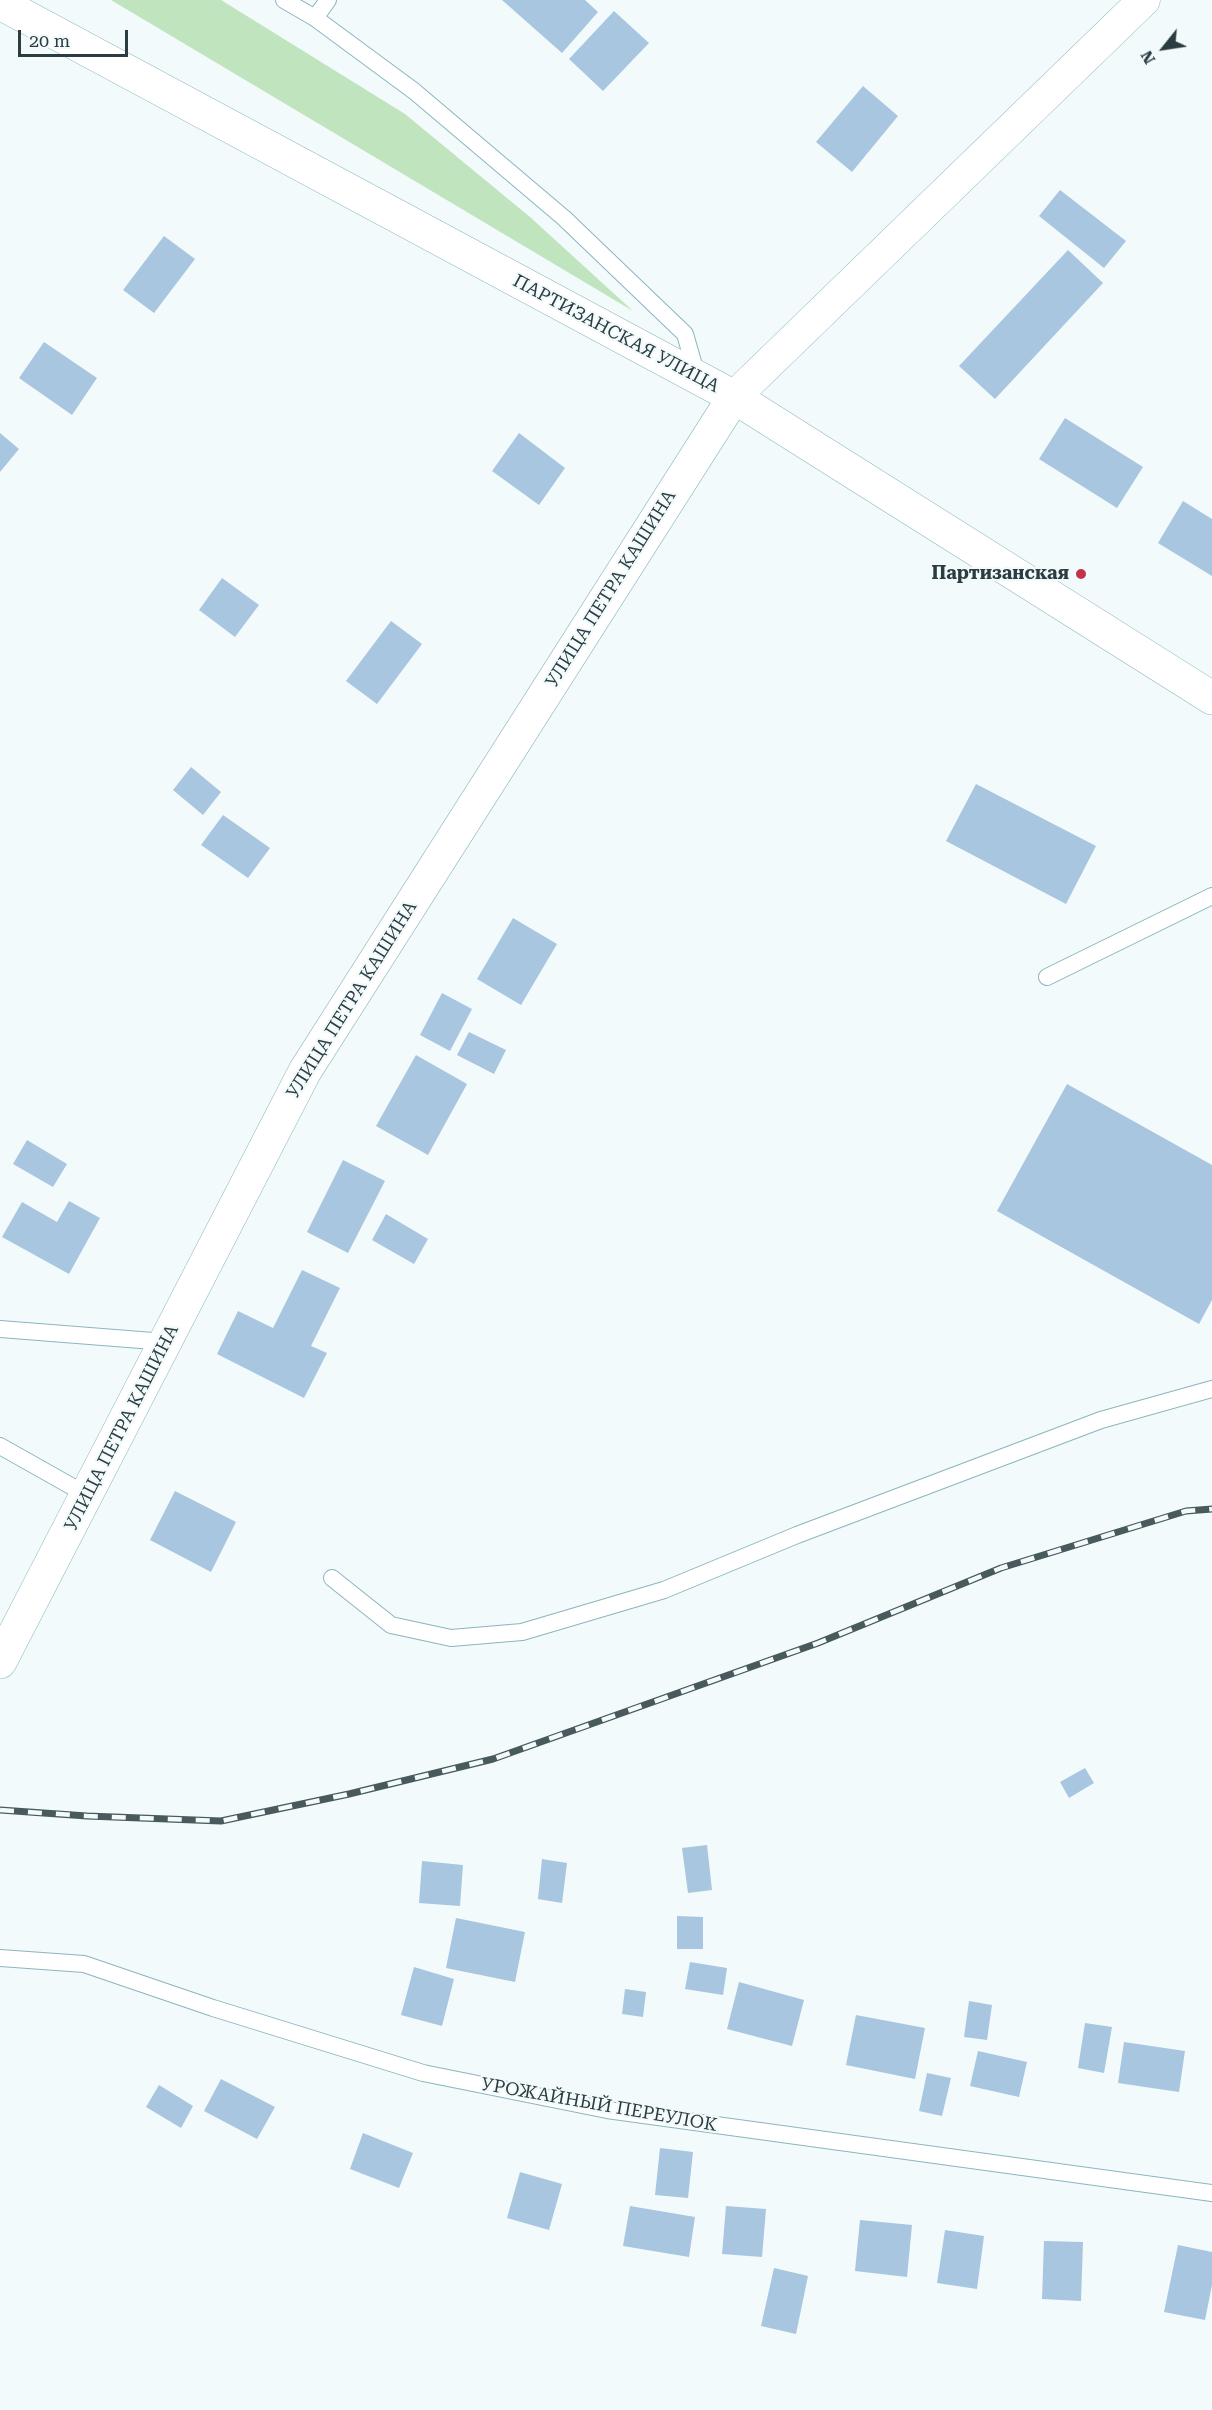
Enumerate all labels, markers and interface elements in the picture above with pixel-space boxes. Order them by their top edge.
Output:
scale bar [21,18,130,56]
north arrow [1134,18,1194,78]
text: 20 m [29,30,70,51]
text: N [1137,47,1159,67]
street label: ПАРТИЗАНСКАЯ УЛИЦА [509,270,723,398]
street label: УЛИЦА ПЕТРА КАШИНА [541,486,681,692]
place label: Партизанская [931,563,1069,585]
marker: Партизанская [1074,567,1088,581]
street label: УЛИЦА ПЕТРА КАШИНА [282,897,422,1103]
street label: УЛИЦА ПЕТРА КАШИНА [60,1321,184,1535]
street label: УРОЖАЙНЫЙ ПЕРЕУЛОК [479,2074,719,2136]

